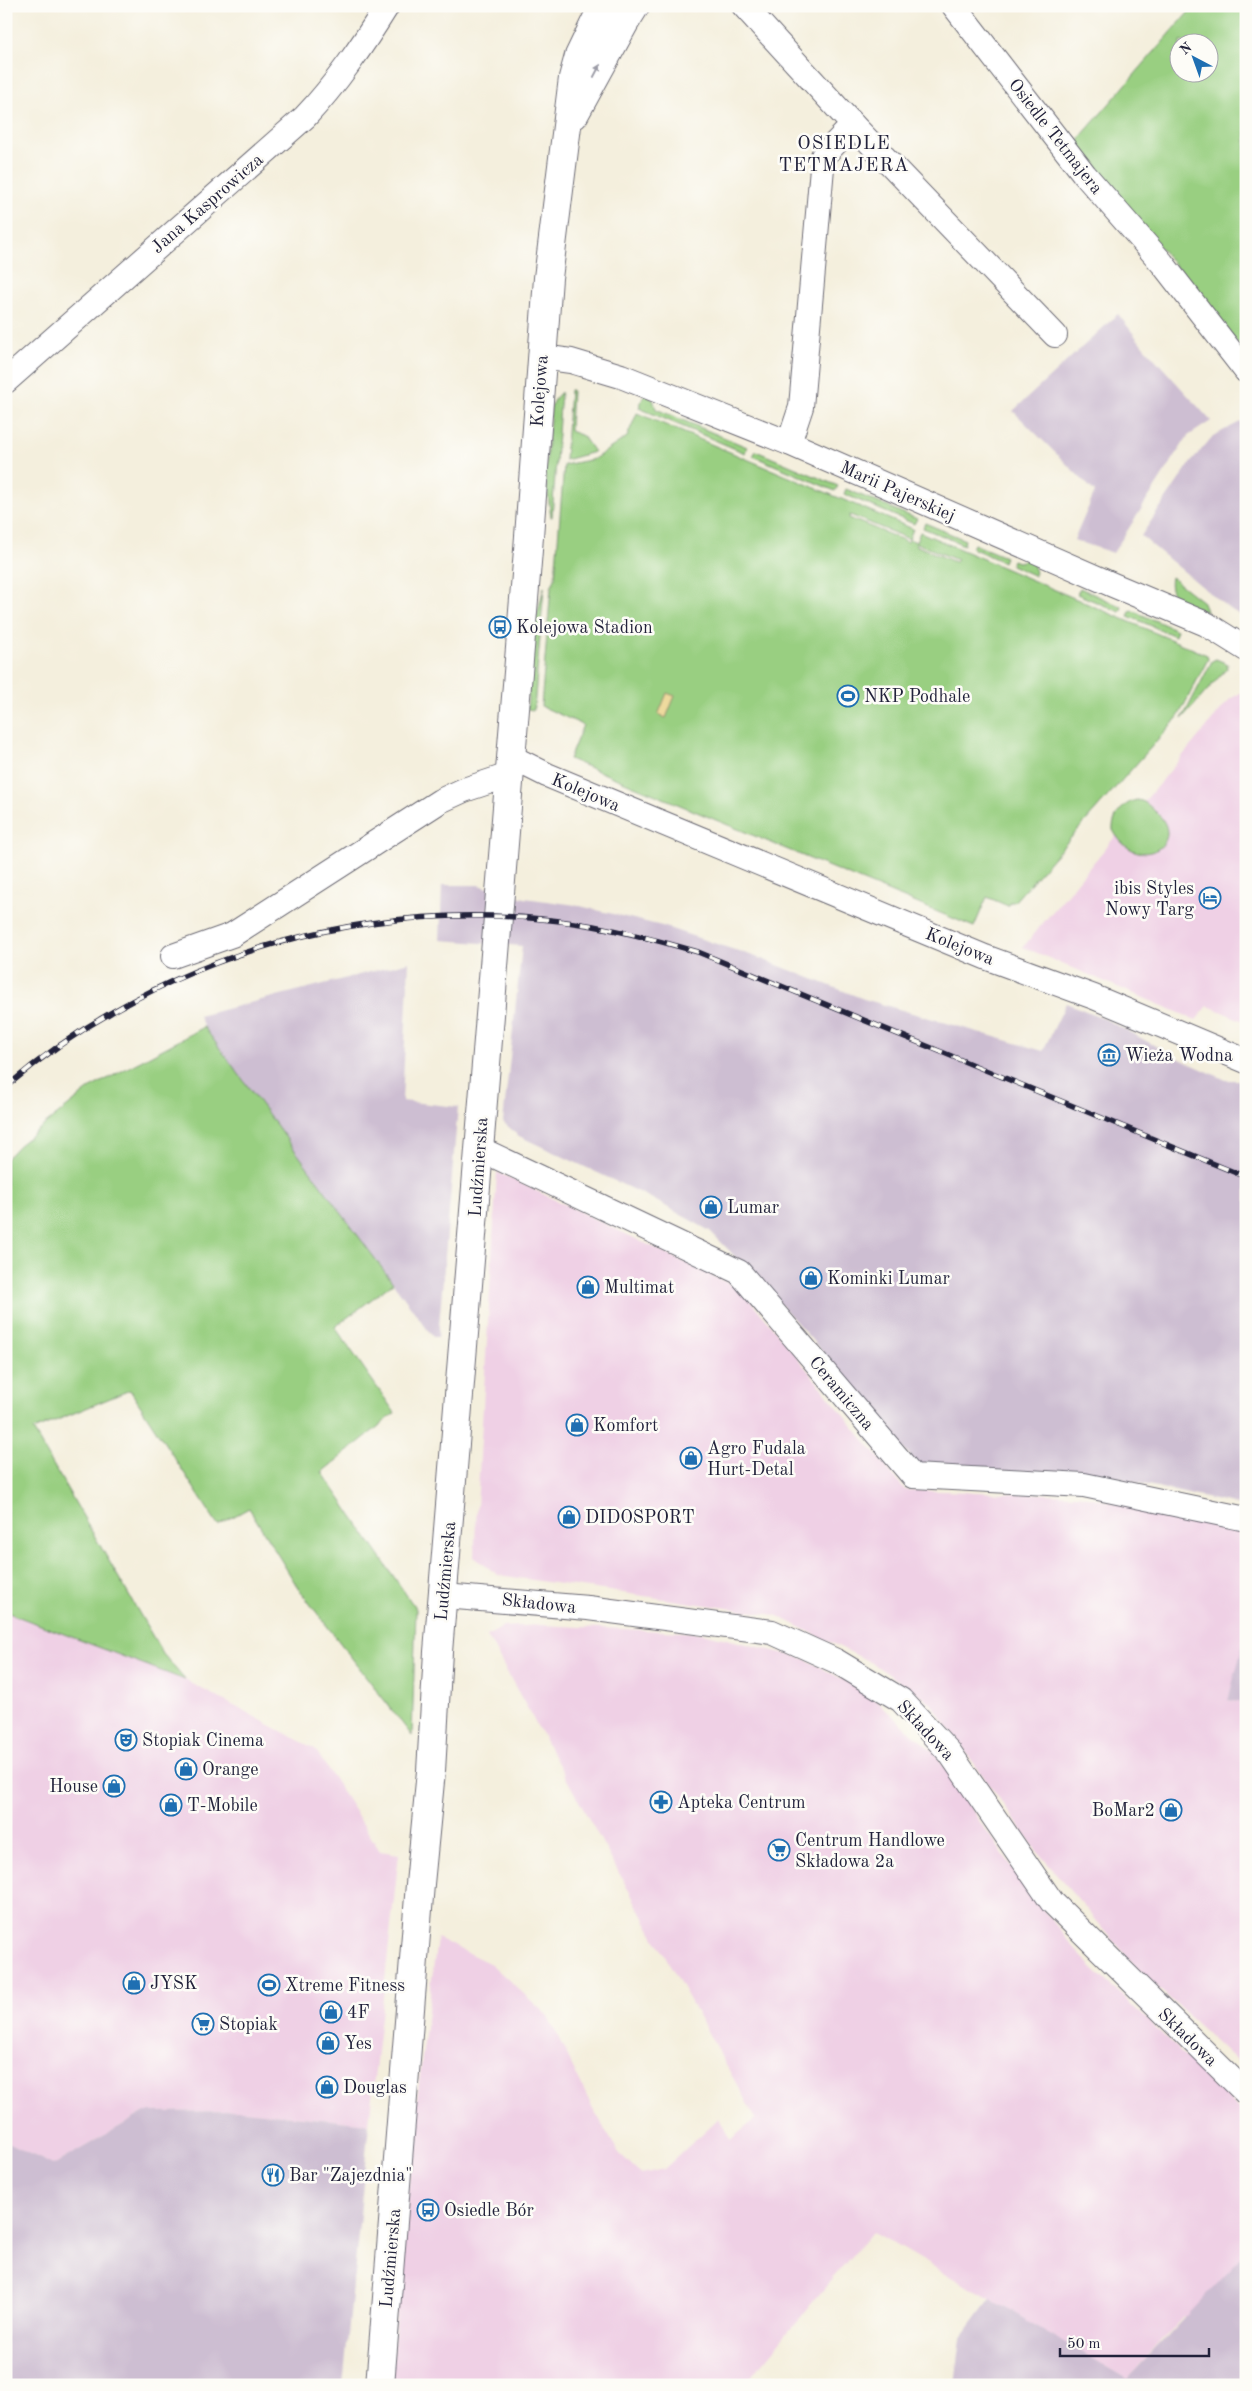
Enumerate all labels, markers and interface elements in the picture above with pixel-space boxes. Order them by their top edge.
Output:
north arrow [1170,32,1220,82]
text: N [1177,40,1195,58]
one-way arrow [593,64,601,78]
street label: Osiedle Tetmajera [1005,76,1106,198]
district label: OSIEDLE TETMAJERA [778,135,910,176]
street label: Jana Kasprowicza [148,151,267,257]
street label: Kolejowa [528,354,552,428]
street label: Marii Pajerskiej [837,458,958,525]
bus stop icon: Kolejowa Stadion [488,615,512,639]
place label: Kolejowa Stadion [516,619,653,637]
sports icon: NKP Podhale [836,684,860,708]
place label: NKP Podhale [864,688,970,706]
street label: Kolejowa [549,770,623,815]
place label: ibis Styles Nowy Targ [1105,880,1194,919]
hotel icon: ibis Styles Nowy Targ [1198,886,1222,910]
street label: Kolejowa [923,925,997,969]
museum icon: Wieża Wodna [1097,1043,1121,1067]
place label: Wieża Wodna [1125,1047,1233,1065]
street label: Ludźmierska [467,1117,491,1218]
shop icon: Lumar [699,1195,723,1219]
place label: Lumar [727,1199,780,1217]
shop icon: Kominki Lumar [799,1266,823,1290]
place label: Kominki Lumar [827,1270,951,1288]
shop icon: Multimat [576,1275,600,1299]
place label: Multimat [604,1279,674,1297]
street label: Ceramiczna [805,1353,877,1434]
shop icon: Komfort [565,1413,589,1437]
place label: Komfort [593,1417,658,1435]
place label: Agro Fudala Hurt-Detal [707,1440,806,1479]
shop icon: Agro Fudala Hurt-Detal [679,1446,703,1470]
shop icon: DIDOSPORT [557,1505,581,1529]
place label: DIDOSPORT [585,1509,695,1527]
street label: Ludźmierska [433,1520,459,1622]
street label: Składowa [501,1591,577,1617]
street label: Składowa [893,1697,957,1764]
theatre icon: Stopiak Cinema [114,1728,138,1752]
place label: Stopiak Cinema [142,1732,264,1750]
shop icon: Orange [174,1757,198,1781]
place label: Orange [202,1761,259,1779]
shop icon: House [102,1774,126,1798]
place label: House [49,1778,98,1796]
pharmacy icon: Apteka Centrum [649,1790,673,1814]
shop icon: T-Mobile [159,1793,183,1817]
place label: Apteka Centrum [677,1794,806,1812]
place label: T-Mobile [187,1797,258,1815]
shop icon: BoMar2 [1159,1798,1183,1822]
place label: BoMar2 [1092,1802,1155,1820]
place label: Centrum Handlowe Składowa 2a [795,1832,945,1871]
supermarket icon: Centrum Handlowe Składowa 2a [767,1838,791,1862]
shop icon: JYSK [122,1971,146,1995]
sports icon: Xtreme Fitness [257,1973,281,1997]
place label: JYSK [150,1975,198,1993]
place label: Xtreme Fitness [285,1977,405,1995]
shop icon: 4F [319,2000,343,2024]
place label: 4F [347,2004,370,2022]
street label: Składowa [1154,2005,1221,2070]
supermarket icon: Stopiak [191,2012,215,2036]
place label: Stopiak [219,2016,278,2034]
shop icon: Yes [316,2031,340,2055]
place label: Yes [344,2035,372,2053]
shop icon: Douglas [315,2075,339,2099]
place label: Douglas [343,2079,407,2097]
restaurant icon: Bar "Zajezdnia" [261,2163,285,2187]
place label: Bar "Zajezdnia" [289,2167,412,2185]
bus stop icon: Osiedle Bór [416,2198,440,2222]
place label: Osiedle Bór [444,2202,534,2220]
street label: Ludźmierska [378,2207,404,2309]
scale bar [1060,2326,1208,2358]
text: 50 m [1067,2337,1101,2352]

